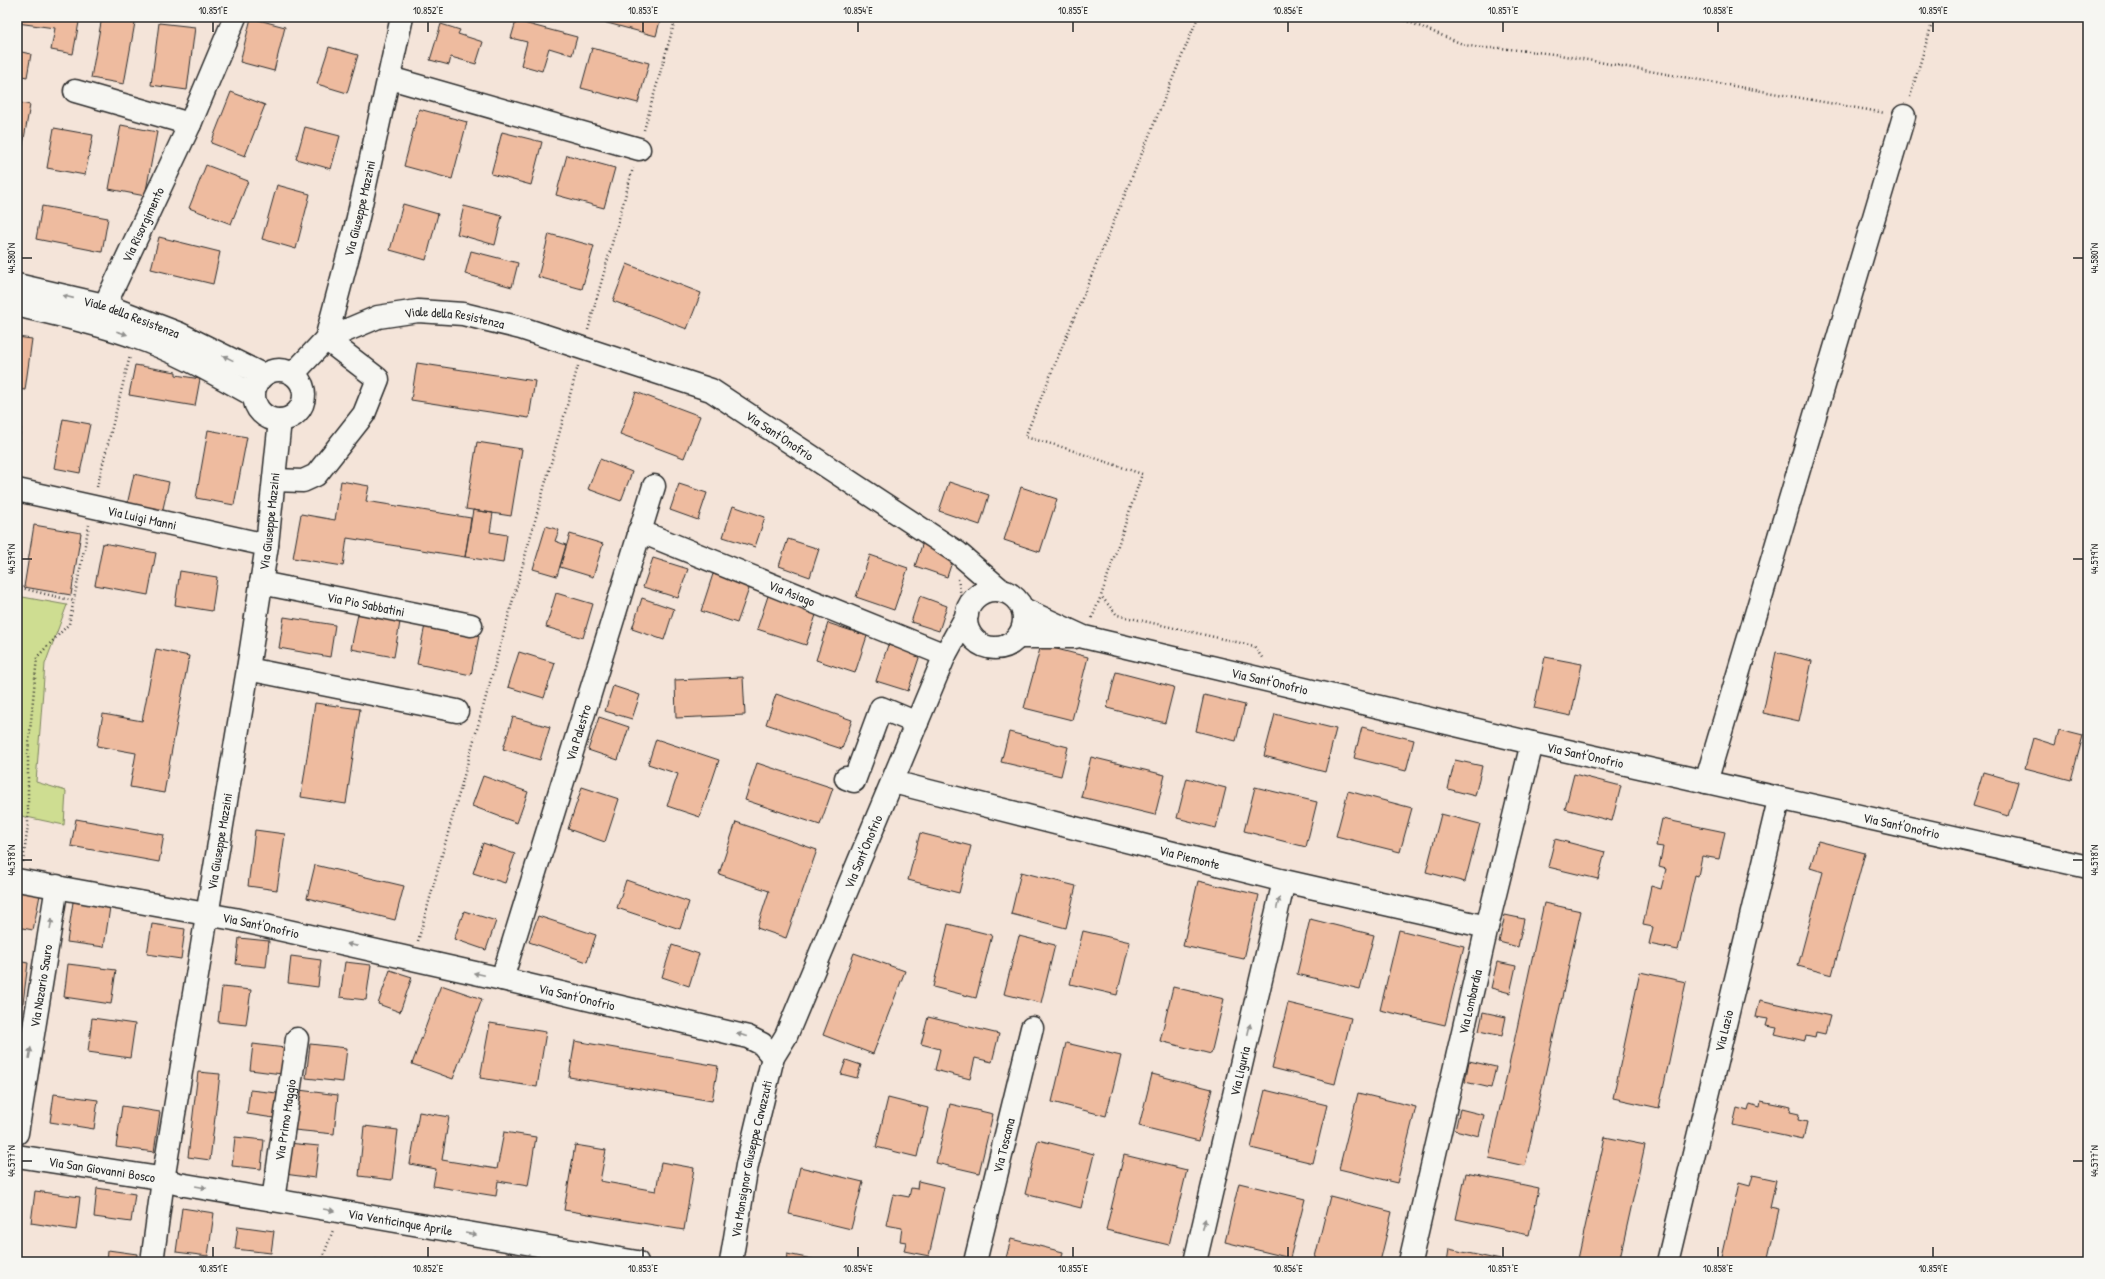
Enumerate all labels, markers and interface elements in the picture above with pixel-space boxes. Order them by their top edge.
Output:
text: 10.851°E [198,4,228,17]
text: 10.852°E [413,4,444,17]
text: 10.853°E [628,4,659,17]
text: 10.854°E [843,4,873,17]
text: 10.855°E [1058,4,1088,17]
text: 10.856°E [1273,4,1303,17]
text: 10.857°E [1488,4,1519,17]
text: 10.858°E [1703,4,1734,17]
text: 10.859°E [1918,4,1948,17]
street label: Via Giuseppe Mazzini [339,159,379,258]
street label: Via Risorgimento [117,184,168,265]
text: 44.580°N [5,243,18,273]
text: 44.580°N [2088,243,2101,273]
street label: Viale della Resistenza [82,292,182,342]
one-way arrow [61,293,74,299]
street label: Viale della Resistenza [403,302,507,333]
one-way arrow [117,330,129,336]
one-way arrow [222,355,234,361]
street label: Via Sant'Onofrio [742,406,817,464]
street label: Via Giuseppe Mazzini [254,472,283,571]
street label: Via Luigi Manni [106,501,178,534]
text: 44.579°N [5,544,18,574]
text: 44.579°N [2088,544,2101,574]
street label: Via Asiago [766,575,818,610]
street label: Via Pio Sabbatini [325,587,406,621]
street label: Via Sant'Onofrio [1230,663,1310,699]
street label: Via Palestro [561,702,595,763]
street label: Via Sant'Onofrio [1545,738,1625,772]
street label: Via Giuseppe Mazzini [202,792,236,891]
street label: Via Sant'Onofrio [1861,808,1942,843]
street label: Via Sant'Onofrio [840,812,886,891]
street label: Via Piemonte [1157,841,1222,873]
text: 44.578°N [5,845,18,875]
text: 44.578°N [2088,845,2101,875]
one-way arrow [1276,896,1282,909]
street label: Via Sant'Onofrio [221,908,301,942]
one-way arrow [48,918,54,931]
one-way arrow [346,942,358,948]
street label: Via Nazario Sauro [25,943,56,1029]
street label: Via Lombardia [1454,968,1486,1036]
one-way arrow [473,970,485,976]
street label: Via Sant'Onofrio [537,979,617,1014]
street label: Via Lazio [1710,1008,1737,1053]
one-way arrow [1246,1023,1252,1035]
one-way arrow [735,1032,747,1038]
street label: Via Liguria [1225,1045,1254,1098]
one-way arrow [27,1047,33,1059]
street label: Via Primo Maggio [270,1078,300,1162]
street label: Via Monsignor Giuseppe Cavazzuti [726,1078,776,1239]
street label: Via Toscana [988,1116,1019,1175]
text: 44.577°N [5,1145,18,1177]
text: 44.577°N [2088,1145,2101,1177]
street label: Via San Giovanni Bosco [47,1152,157,1186]
one-way arrow [195,1185,207,1191]
street label: Via Venticinque Aprile [347,1204,454,1239]
one-way arrow [323,1207,335,1213]
one-way arrow [1201,1218,1207,1230]
one-way arrow [465,1231,477,1237]
text: 10.851°E [198,1262,228,1275]
text: 10.852°E [413,1262,444,1275]
text: 10.853°E [628,1262,659,1275]
text: 10.854°E [843,1262,873,1275]
text: 10.855°E [1058,1262,1088,1275]
text: 10.856°E [1273,1262,1303,1275]
text: 10.857°E [1488,1262,1519,1275]
text: 10.858°E [1703,1262,1734,1275]
text: 10.859°E [1918,1262,1948,1275]

